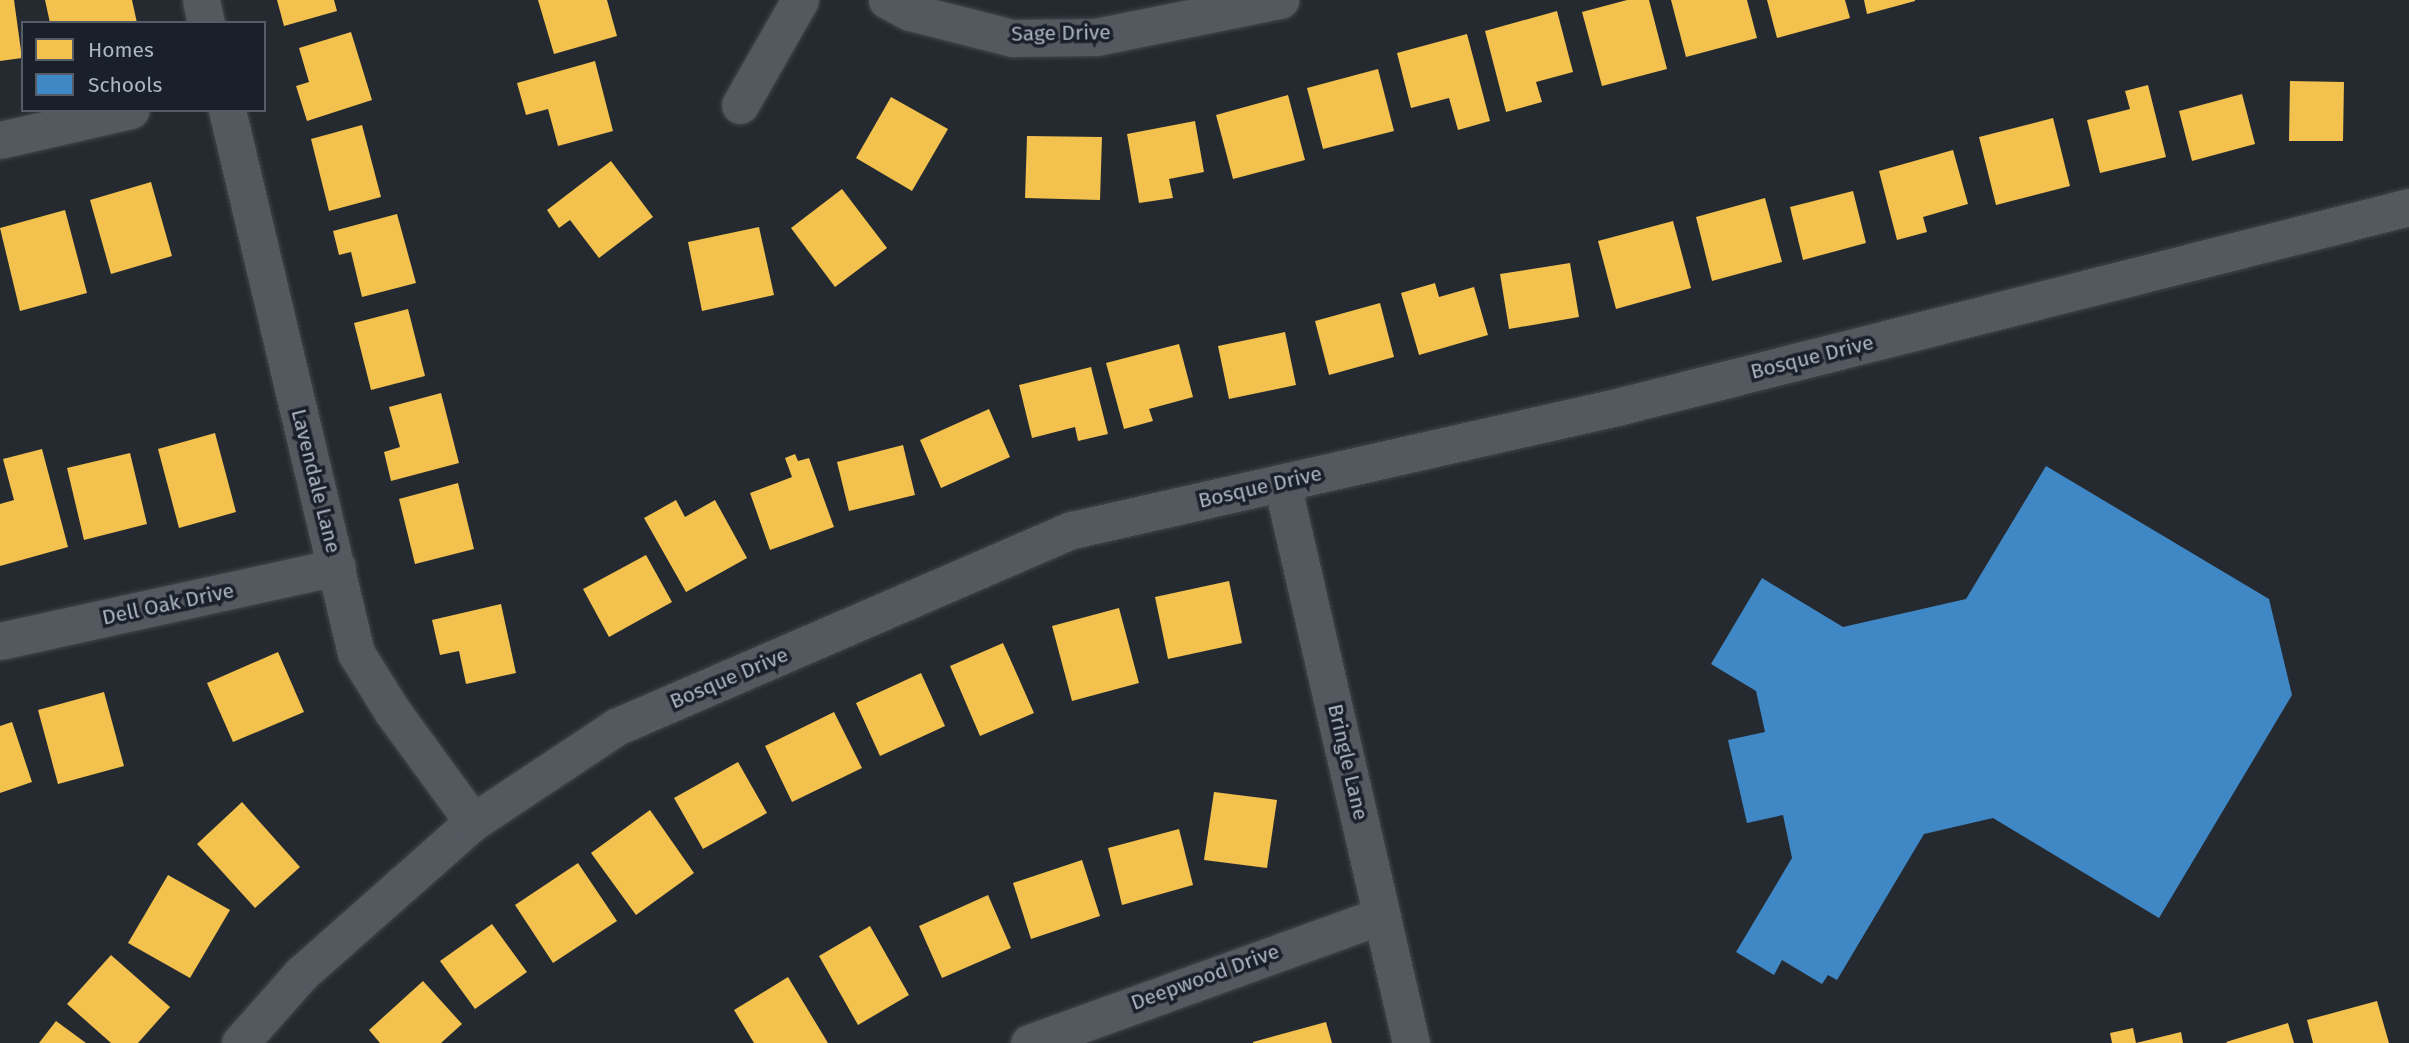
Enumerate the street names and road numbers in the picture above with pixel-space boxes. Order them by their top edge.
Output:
street label: Sage Drive [1011,20,1111,46]
street label: Bosque Drive [1748,330,1876,384]
street label: Lavendale Lane [286,406,346,556]
street label: Bosque Drive [1196,461,1324,513]
street label: Dell Oak Drive [100,578,236,630]
street label: Bosque Drive [666,642,792,714]
street label: Bringle Lane [1322,701,1374,823]
street label: Deepwood Drive [1127,939,1283,1015]

